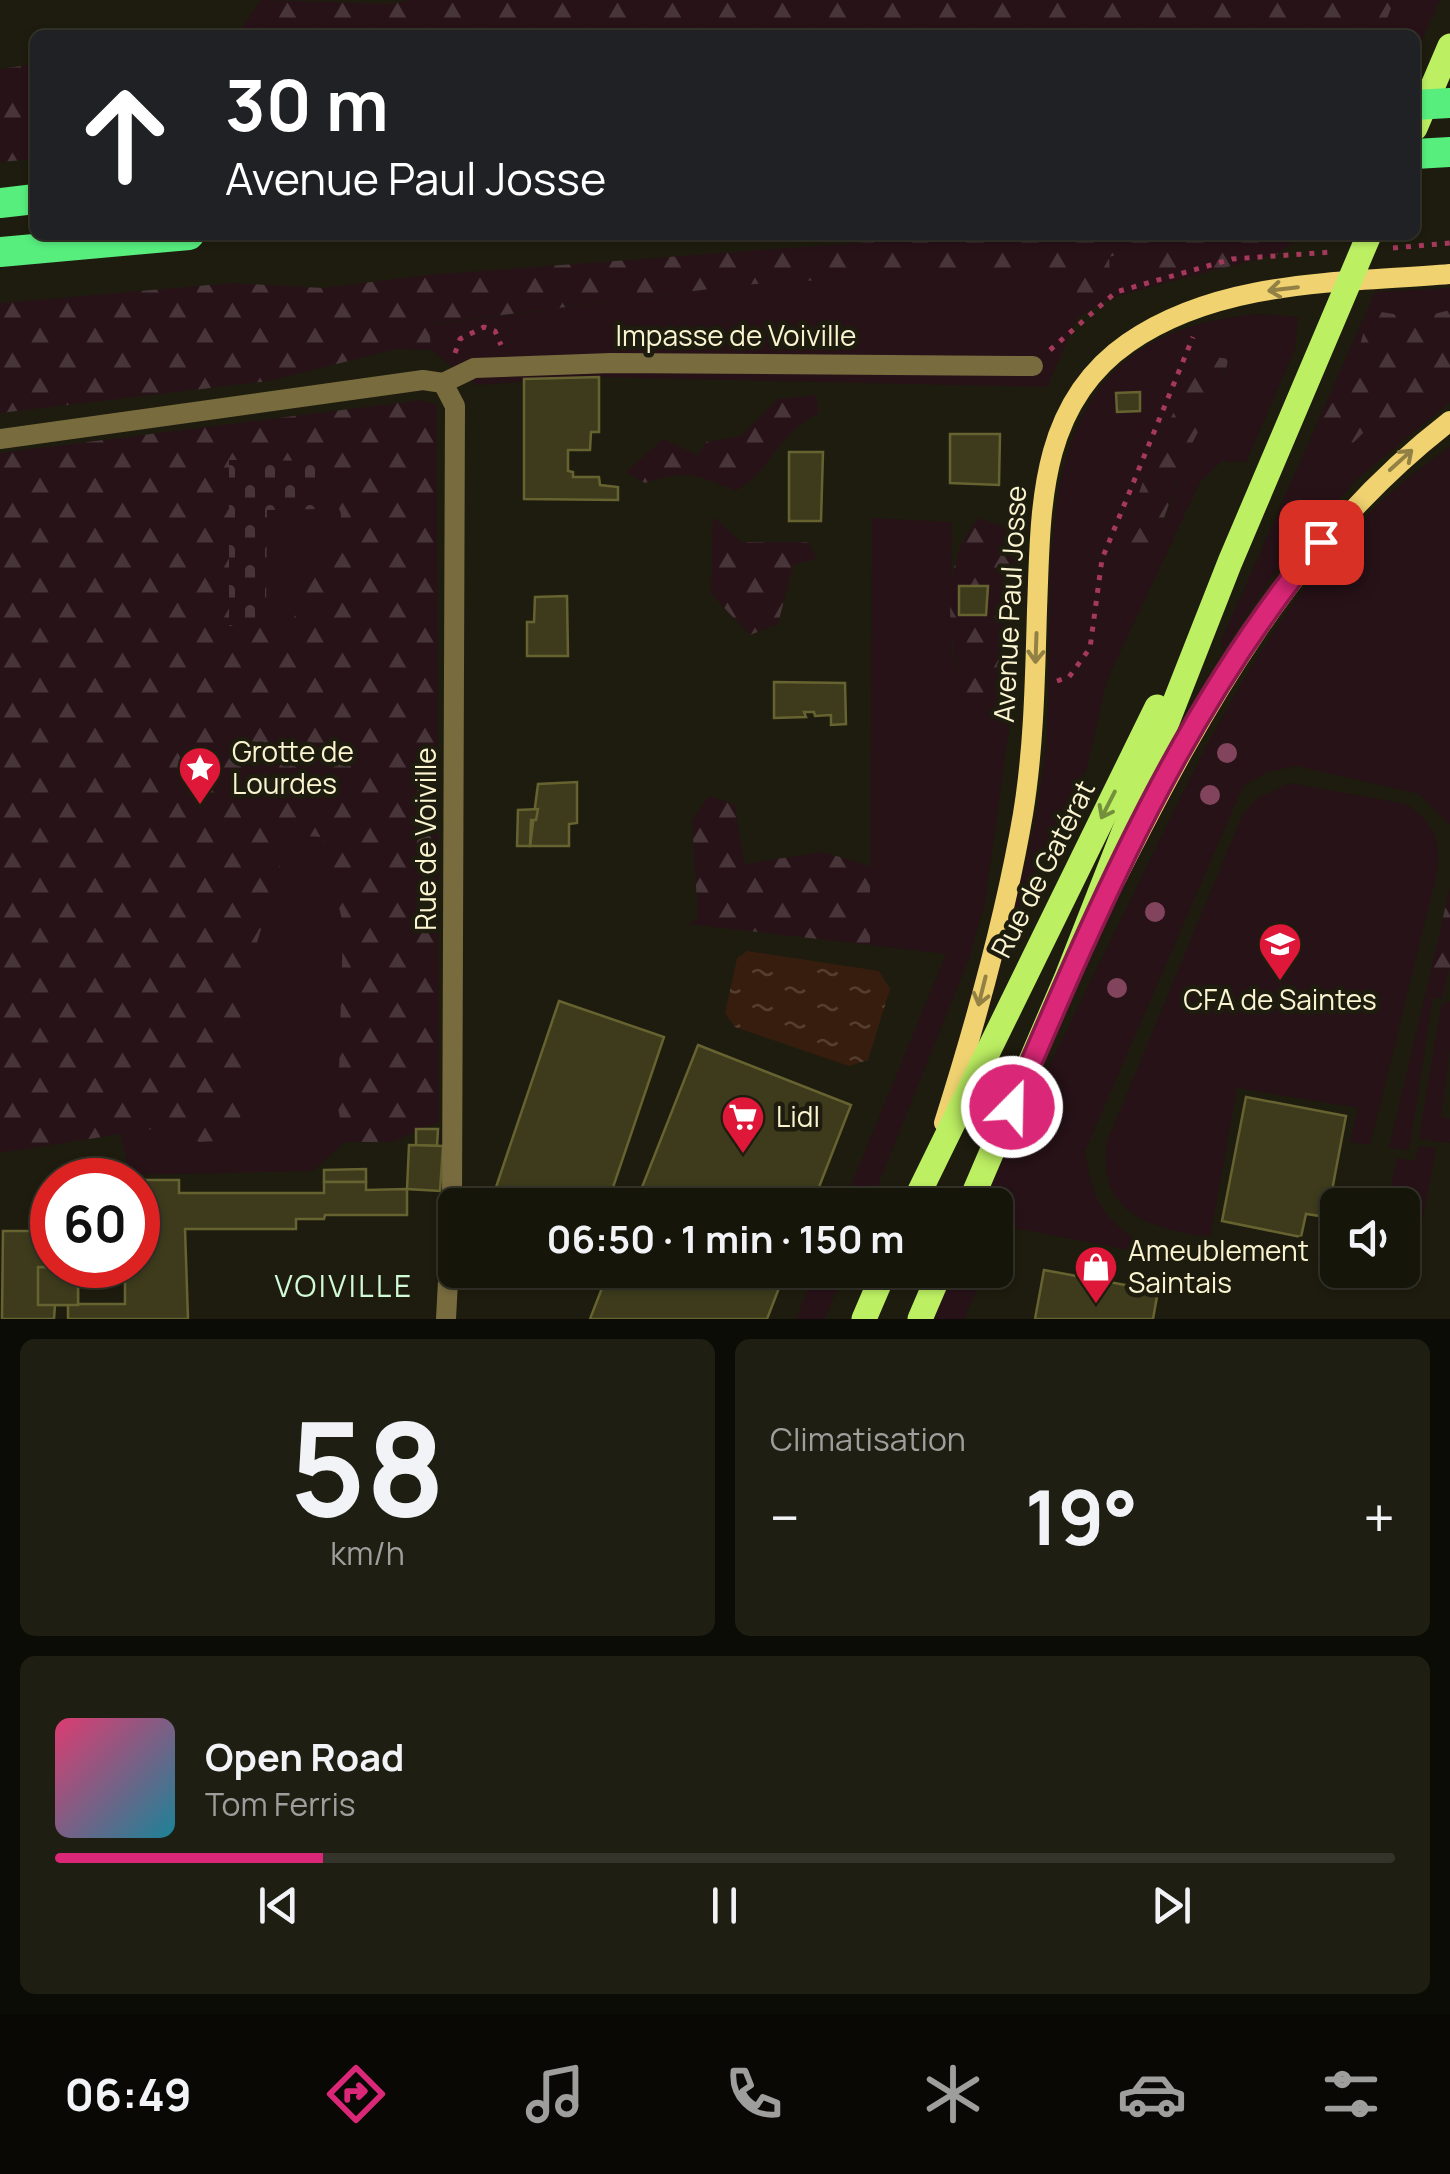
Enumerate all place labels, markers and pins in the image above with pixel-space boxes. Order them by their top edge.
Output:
pin [1279,500,1364,585]
place label: Grotte de Lourdes [232,732,354,802]
place icon: Grotte de Lourdes [177,745,223,806]
school or university icon: CFA de Saintes [1257,921,1303,982]
place label: CFA de Saintes [1183,980,1377,1018]
supermarket icon: Lidl [720,1094,766,1155]
place label: Lidl [776,1097,820,1135]
place label: Ameublement Saintais [1128,1231,1309,1301]
shop icon: Ameublement Saintais [1073,1244,1119,1305]

